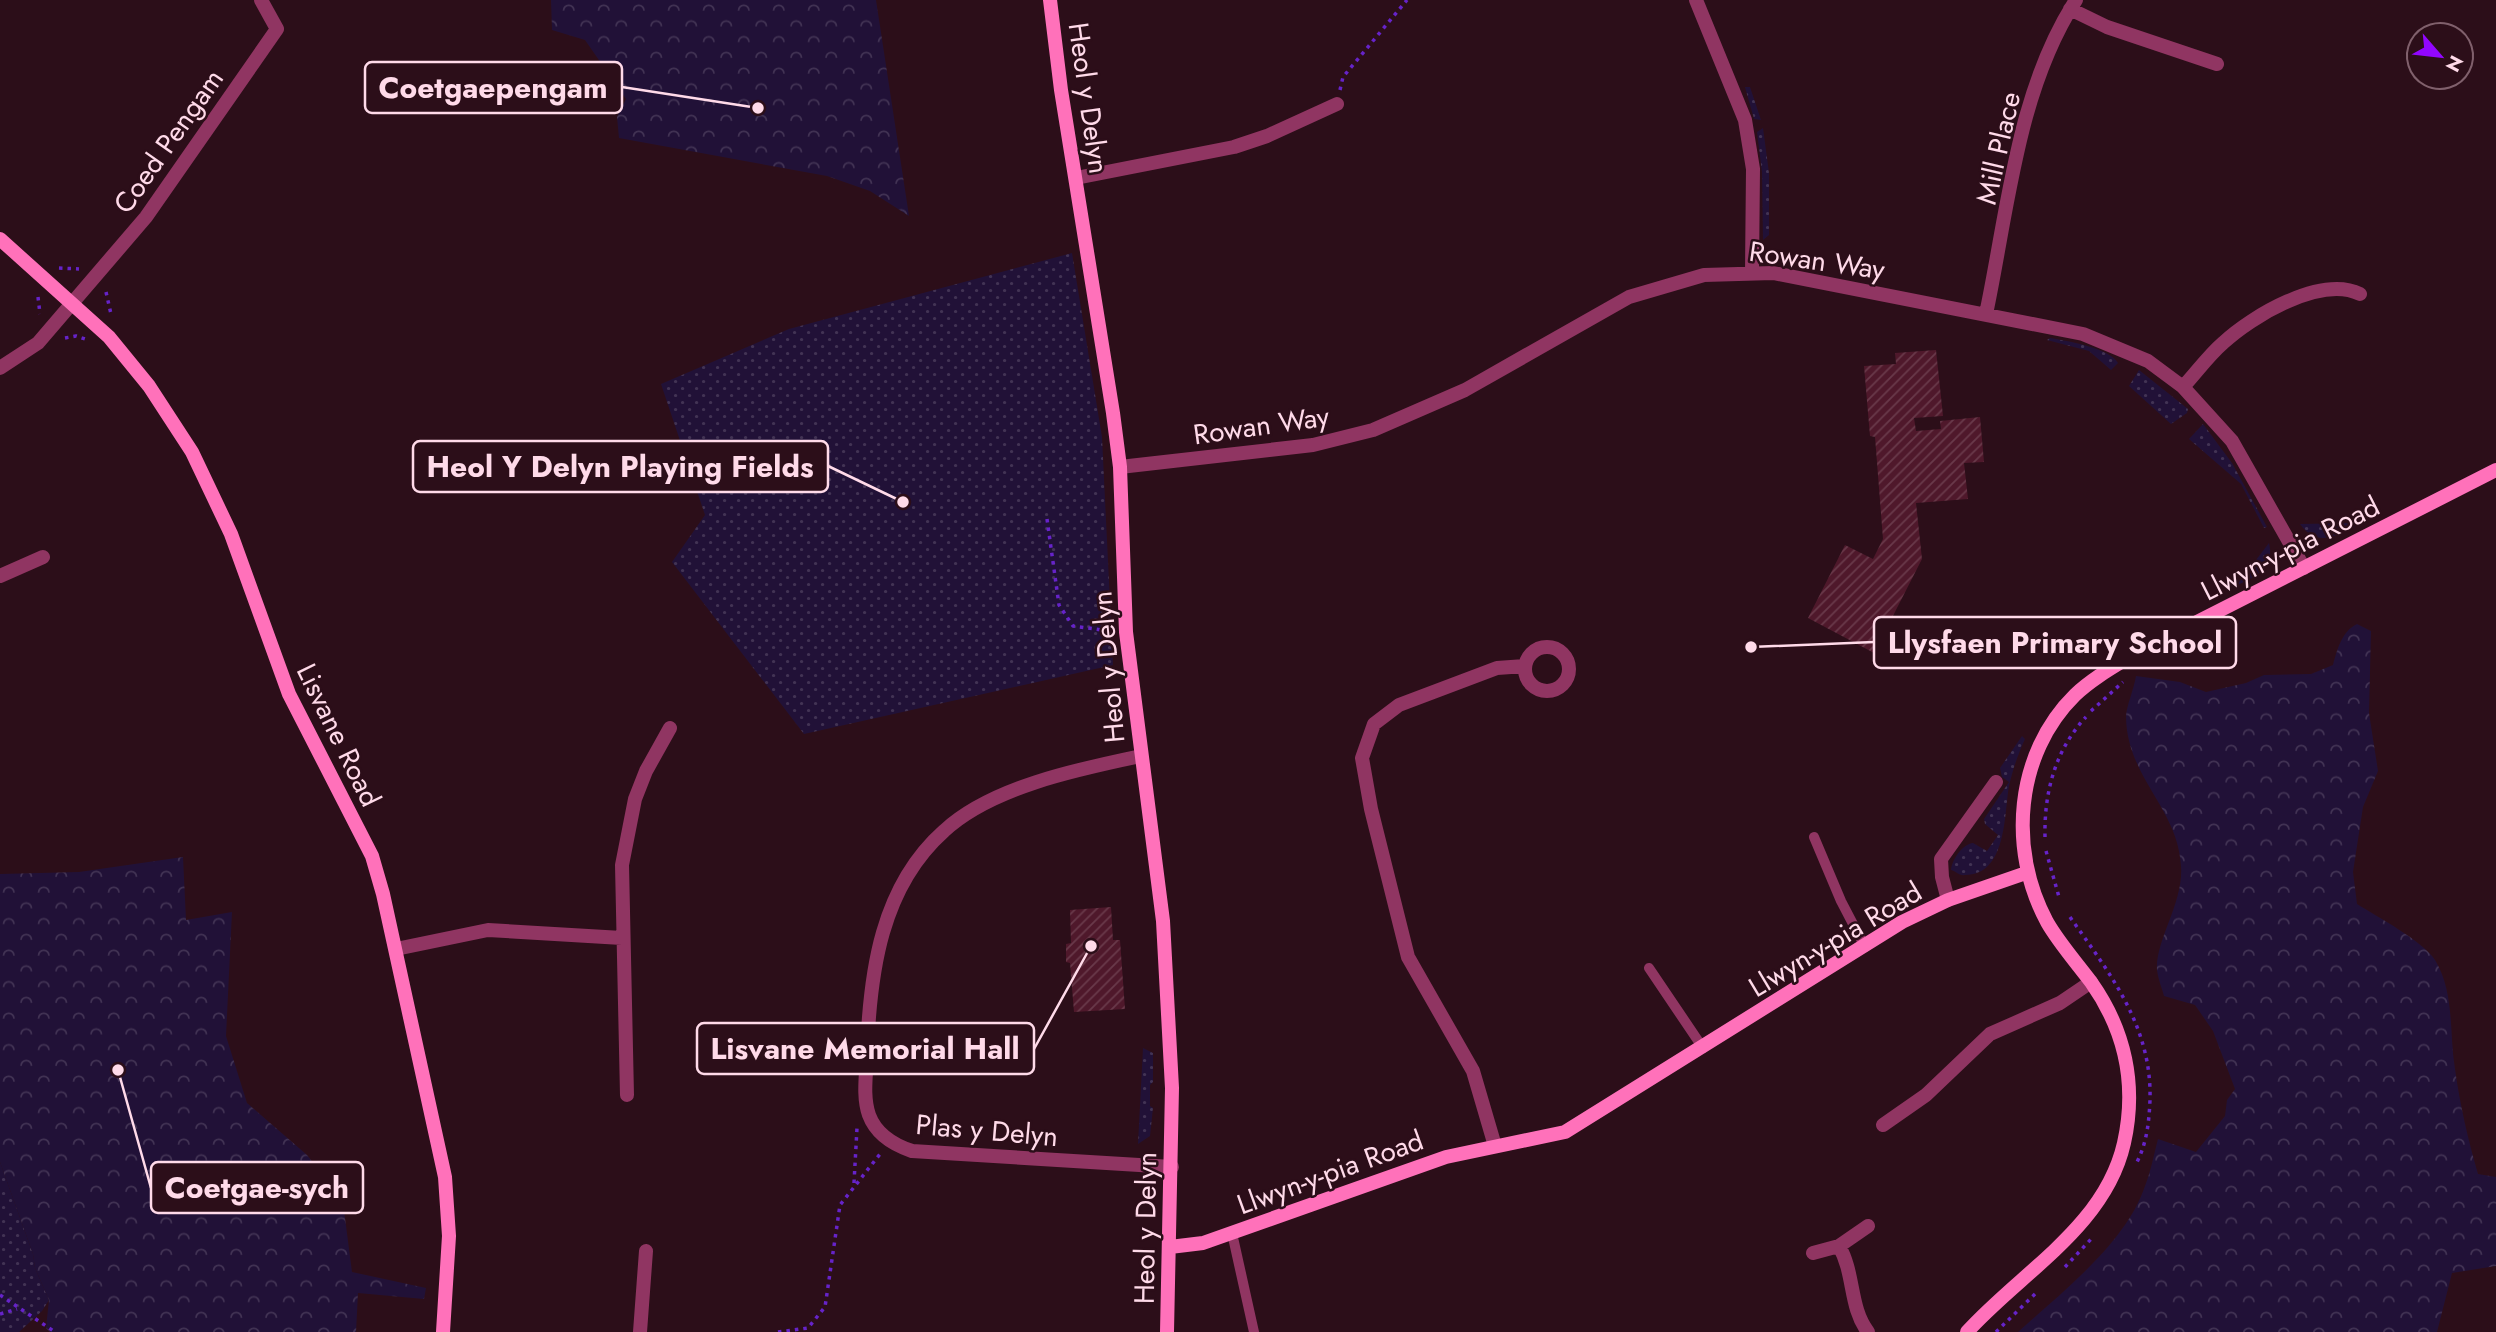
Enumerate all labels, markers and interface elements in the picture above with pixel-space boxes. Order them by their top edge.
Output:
street label: Heol y Delyn [1058,20,1119,176]
north arrow [2405,21,2475,91]
text: N [2439,51,2470,77]
street label: Coed Pengam [103,61,233,222]
callout: Coetgaepengam [365,62,622,113]
text: Coetgaepengam [378,66,608,109]
street label: Mill Place [1966,88,2031,208]
street label: Rowan Way [1746,231,1888,290]
street label: Rowan Way [1191,396,1332,455]
callout: Heol Y Delyn Playing Fields [413,441,828,492]
text: Heol Y Delyn Playing Fields [426,445,814,488]
street label: Llwyn-y-pia Road [2194,486,2387,611]
street label: Heol y Delyn [1081,589,1136,745]
callout: Llysfaen Primary School [1874,617,2236,668]
text: Llysfaen Primary School [1888,621,2222,664]
street label: Lisvane Road [286,657,391,814]
street label: Llwyn-y-pia Road [1741,872,1930,1007]
callout: Lisvane Memorial Hall [697,1023,1034,1074]
text: Lisvane Memorial Hall [710,1027,1020,1070]
street label: Plas y Delyn [914,1104,1060,1157]
street label: Llwyn-y-pia Road [1231,1120,1429,1225]
street label: Heol y Delyn [1124,1152,1167,1304]
callout: Coetgae-sych [151,1162,363,1213]
text: Coetgae-sych [165,1166,349,1209]

